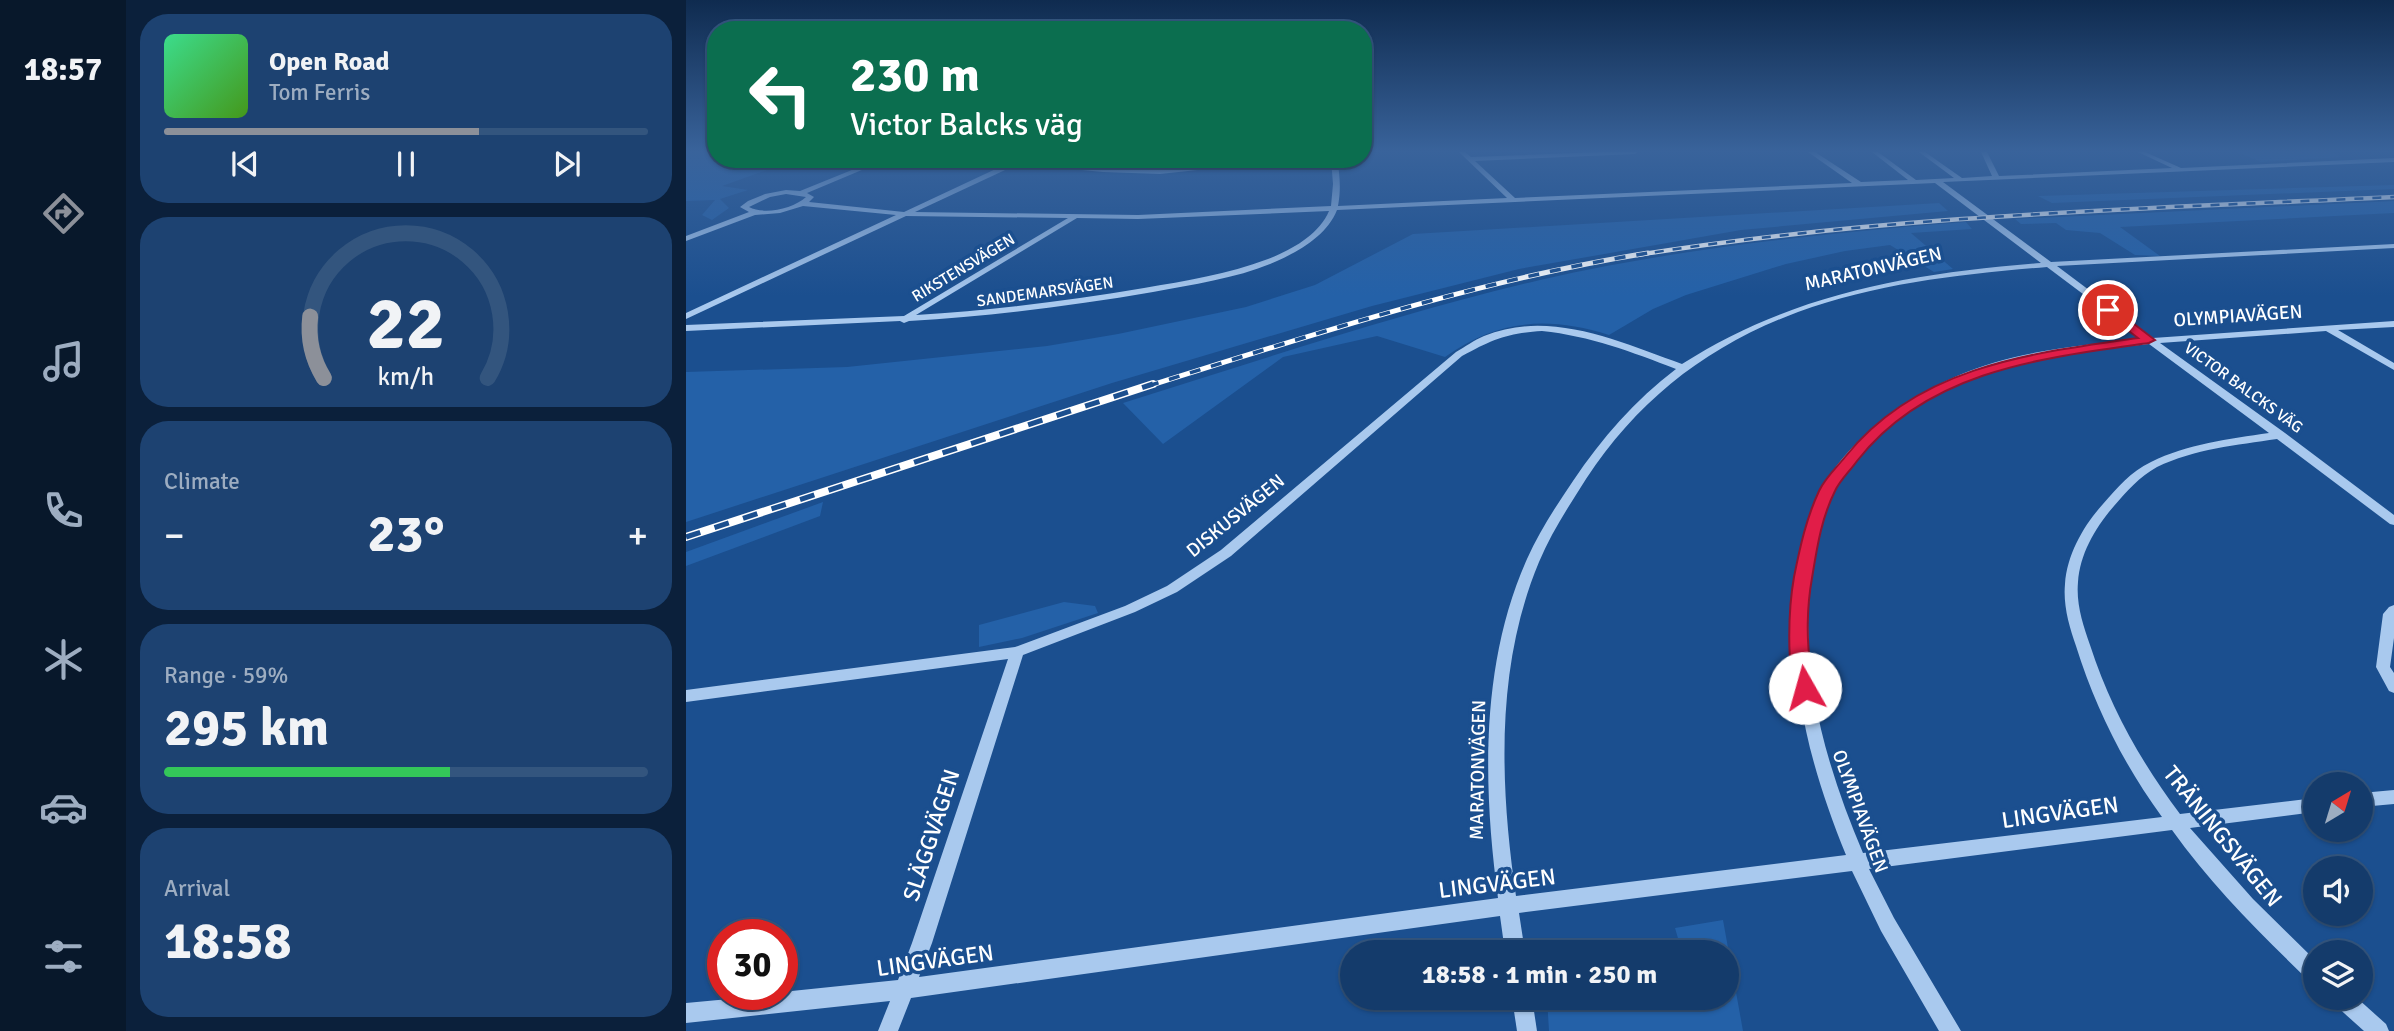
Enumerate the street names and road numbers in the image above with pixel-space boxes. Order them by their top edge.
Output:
street label: RIKSTENSVÄGEN [908,229,1019,306]
street label: MARATONVÄGEN [1802,242,1944,296]
street label: SANDEMARSVÄGEN [976,272,1115,311]
street label: OLYMPIAVÄGEN [2173,300,2303,332]
street label: VICTOR BALCKS VÄG [2180,338,2307,438]
street label: DISKUSVÄGEN [1182,469,1290,563]
street label: MARATONVÄGEN [1465,700,1491,840]
street label: OLYMPIAVÄGEN [1827,747,1893,876]
street label: TRÄNINGSVÄGEN [2157,760,2288,913]
street label: SLÄGGVÄGEN [897,766,966,905]
street label: LINGVÄGEN [2000,790,2120,835]
street label: LINGVÄGEN [1437,862,1557,905]
street label: LINGVÄGEN [875,938,995,983]

